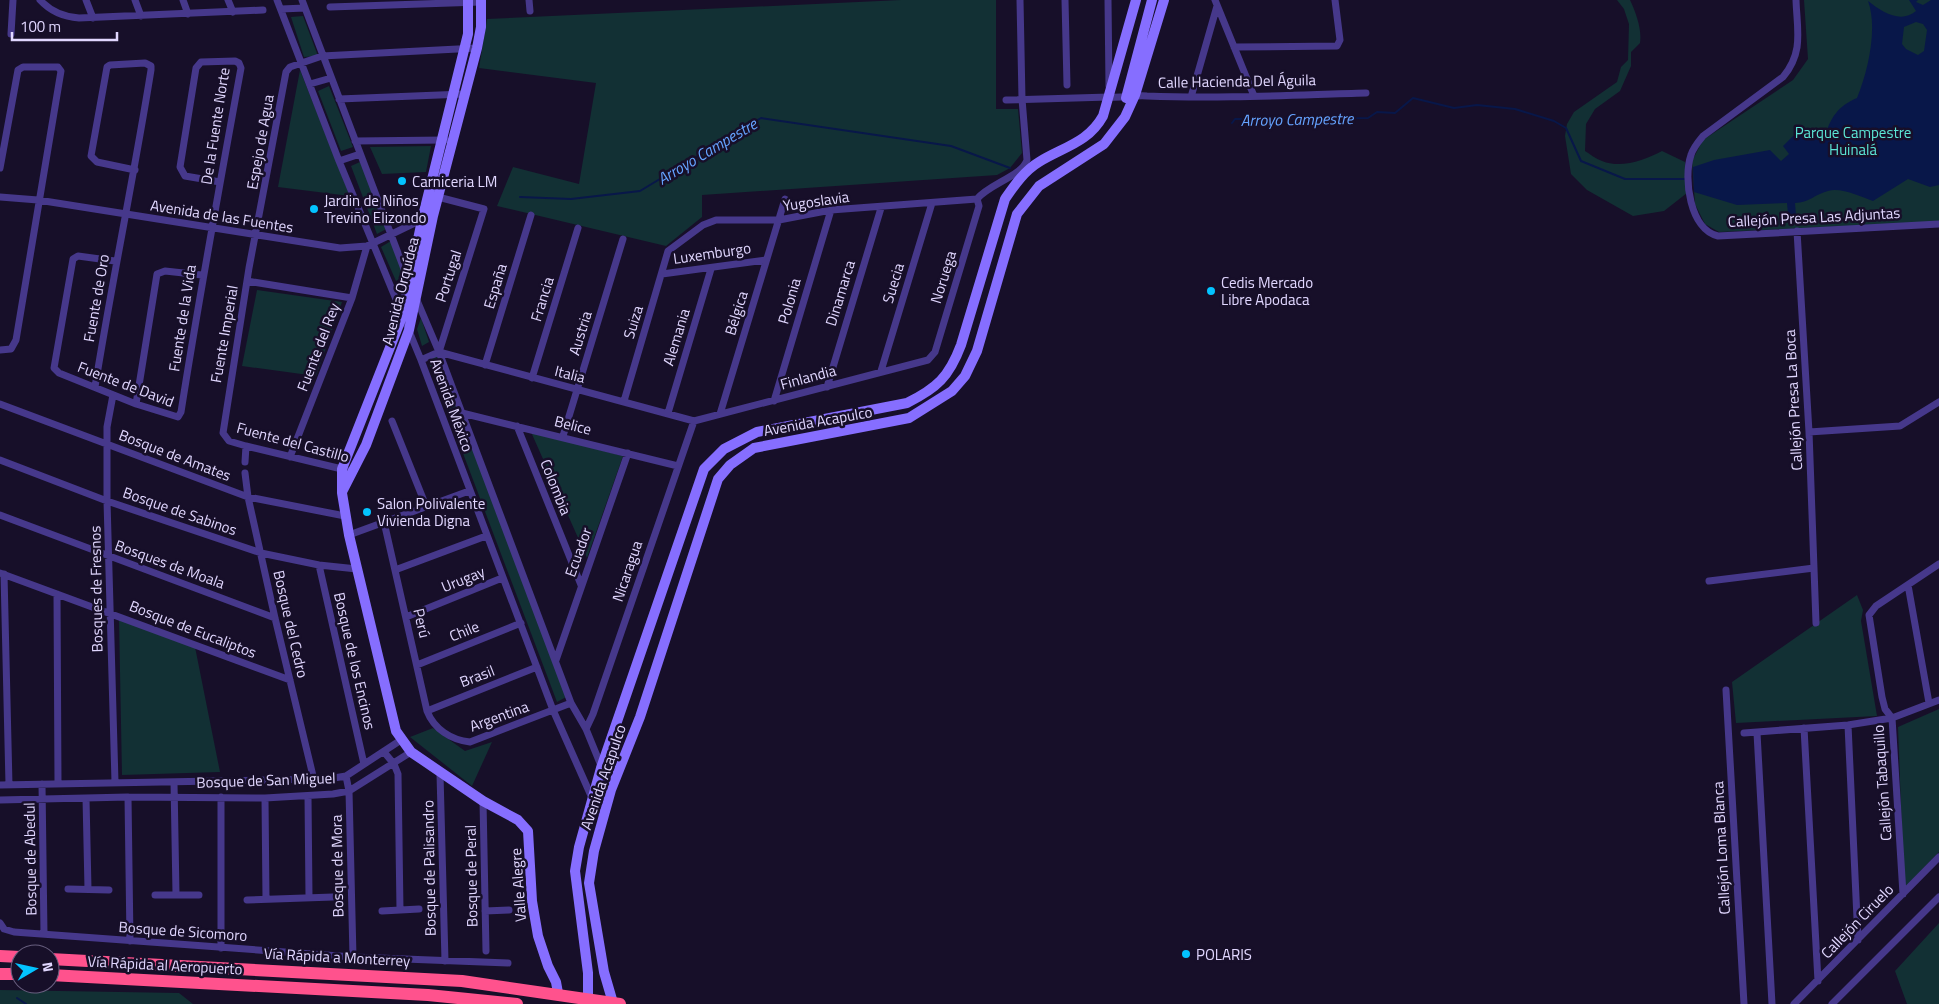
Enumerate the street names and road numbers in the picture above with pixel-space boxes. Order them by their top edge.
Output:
street label: De la Fuente Norte [194,66,236,186]
street label: Calle Hacienda Del Águila [1158,68,1317,94]
street label: Espejo de Agua [240,92,280,191]
street label: Yugoslavia [781,185,851,217]
street label: Avenida de las Fuentes [149,193,295,239]
street label: Callejón Presa Las Adjuntas [1727,201,1901,233]
street label: Avenida Orquídea [375,234,425,347]
street label: Luxemburgo [672,236,752,270]
street label: Portugal [429,247,467,305]
street label: Noruega [924,247,962,306]
street label: Fuente de Oro [77,252,115,344]
street label: Dinamarca [819,257,861,329]
street label: España [477,260,513,311]
street label: Suecia [876,260,910,306]
street label: Fuente de la Vida [162,262,202,373]
street label: Francia [524,273,560,324]
street label: Polonia [771,275,807,327]
street label: Fuente Imperial [204,284,244,384]
street label: Bélgica [718,288,754,338]
street label: Fuente del Rey [291,299,345,395]
street label: Suiza [617,302,649,341]
street label: Alemania [656,305,696,369]
street label: Austria [562,308,598,358]
street label: Callejón Presa La Boca [1778,328,1808,471]
street label: Fuente de David [74,355,178,413]
street label: Avenida México [424,355,480,455]
street label: Finlandia [777,358,839,395]
street label: Italia [552,359,588,389]
street label: Avenida Acapulco [762,400,874,442]
street label: Belice [552,409,594,441]
street label: Fuente del Castillo [234,416,352,468]
street label: Bosque de Amates [116,423,234,487]
street label: Colombia [534,456,578,519]
street label: Bosque de Sabinos [120,481,240,541]
street label: Ecuador [558,524,598,580]
street label: Bosques de Fresnos [83,525,109,653]
street label: Bosques de Moala [112,533,229,595]
street label: Nicaragua [606,537,648,605]
street label: Urugay [438,560,488,598]
street label: Bosque del Cedro [267,568,315,680]
street label: Bosque de los Encinos [328,590,382,732]
street label: Bosque de Eucaliptos [126,594,260,664]
street label: Perú [407,606,437,640]
street label: Chile [446,615,482,647]
street label: Brasil [456,659,498,693]
street label: Argentina [466,695,532,737]
street label: Avenida Acapulco [574,721,632,833]
street label: Callejón Tabaquillo [1866,724,1898,842]
street label: Bosque de San Miguel [196,766,336,794]
street label: Callejón Loma Blanca [1706,780,1736,915]
street label: Bosque de Palisandro [416,800,442,936]
street label: Bosque de Abedul [18,802,42,916]
street label: Bosque de Mora [325,814,349,918]
street label: Bosque de Peral [459,825,483,927]
street label: Valle Alegre [504,847,532,923]
street label: Callejón Ciruelo [1815,878,1899,964]
street label: Bosque de Sicomoro [118,915,248,947]
street label: Vía Rápida a Monterrey [263,942,411,972]
street label: Vía Rápida al Aeropuerto [87,949,243,981]

